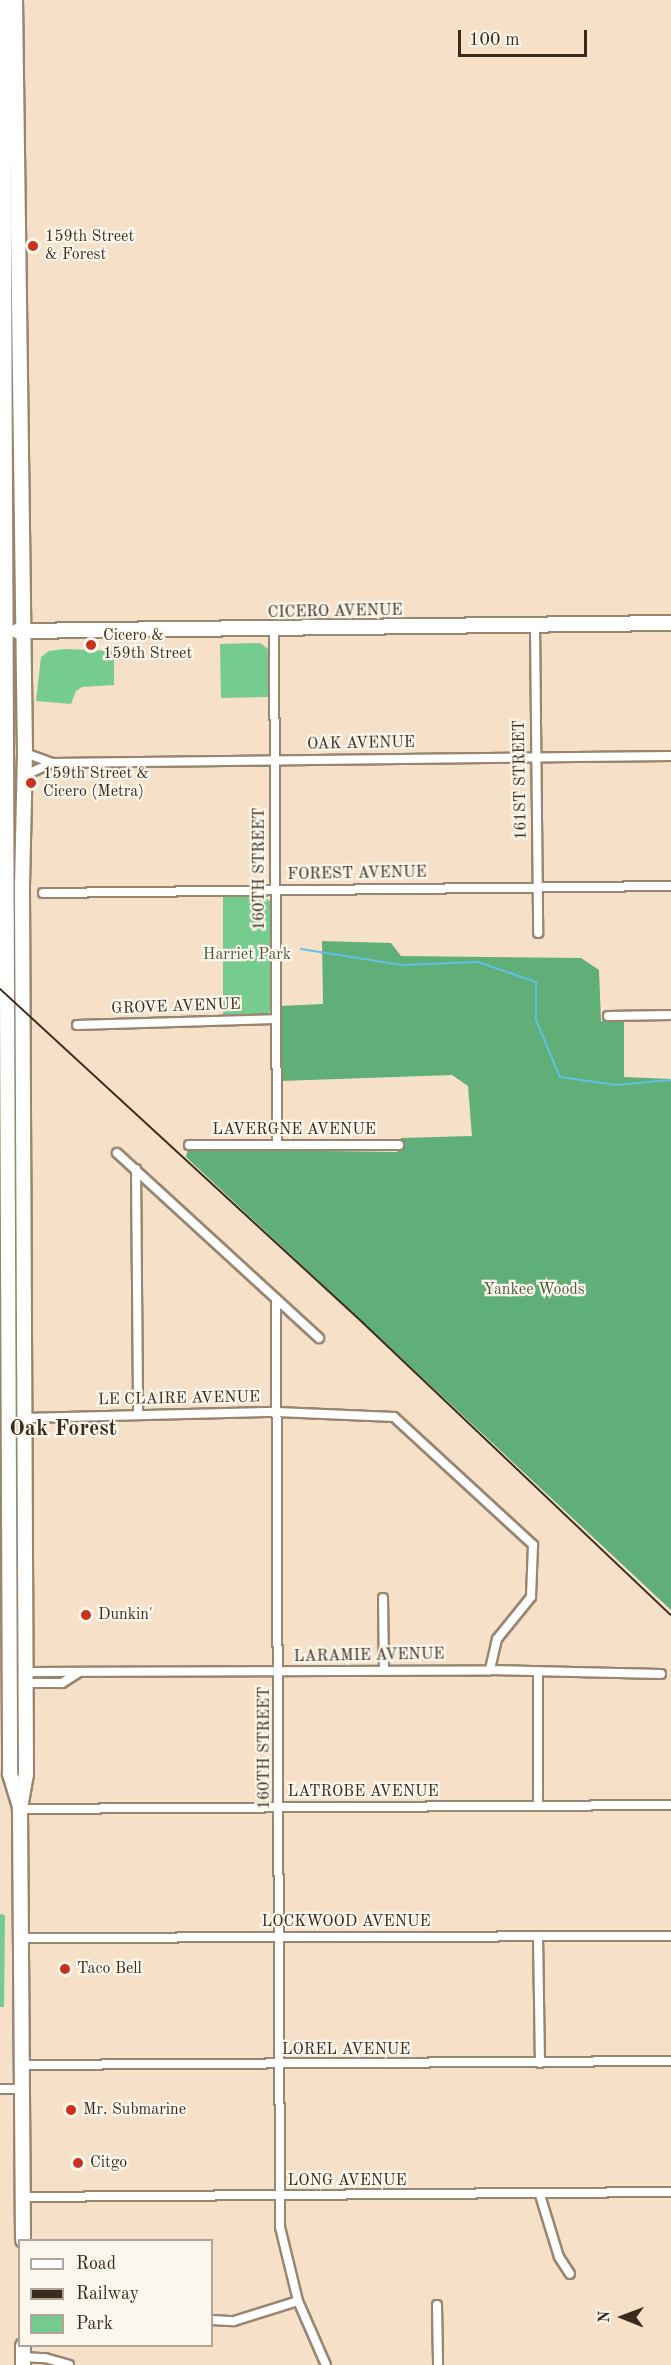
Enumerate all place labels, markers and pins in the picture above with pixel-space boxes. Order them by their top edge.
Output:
place label: 159th Street & Forest [45,227,134,265]
marker: 159th Street & Forest [26,239,40,253]
place label: Cicero & 159th Street [103,626,192,664]
marker: Cicero & 159th Street [84,638,98,652]
place label: 159th Street & Cicero (Metra) [43,764,149,802]
marker: 159th Street & Cicero (Metra) [24,776,38,790]
place label: Dunkin' [98,1605,153,1625]
marker: Dunkin' [79,1608,93,1622]
place label: Taco Bell [77,1959,142,1979]
marker: Taco Bell [58,1962,72,1976]
place label: Mr. Submarine [83,2100,186,2120]
marker: Mr. Submarine [64,2103,78,2117]
place label: Citgo [90,2153,127,2173]
marker: Citgo [71,2156,85,2170]

